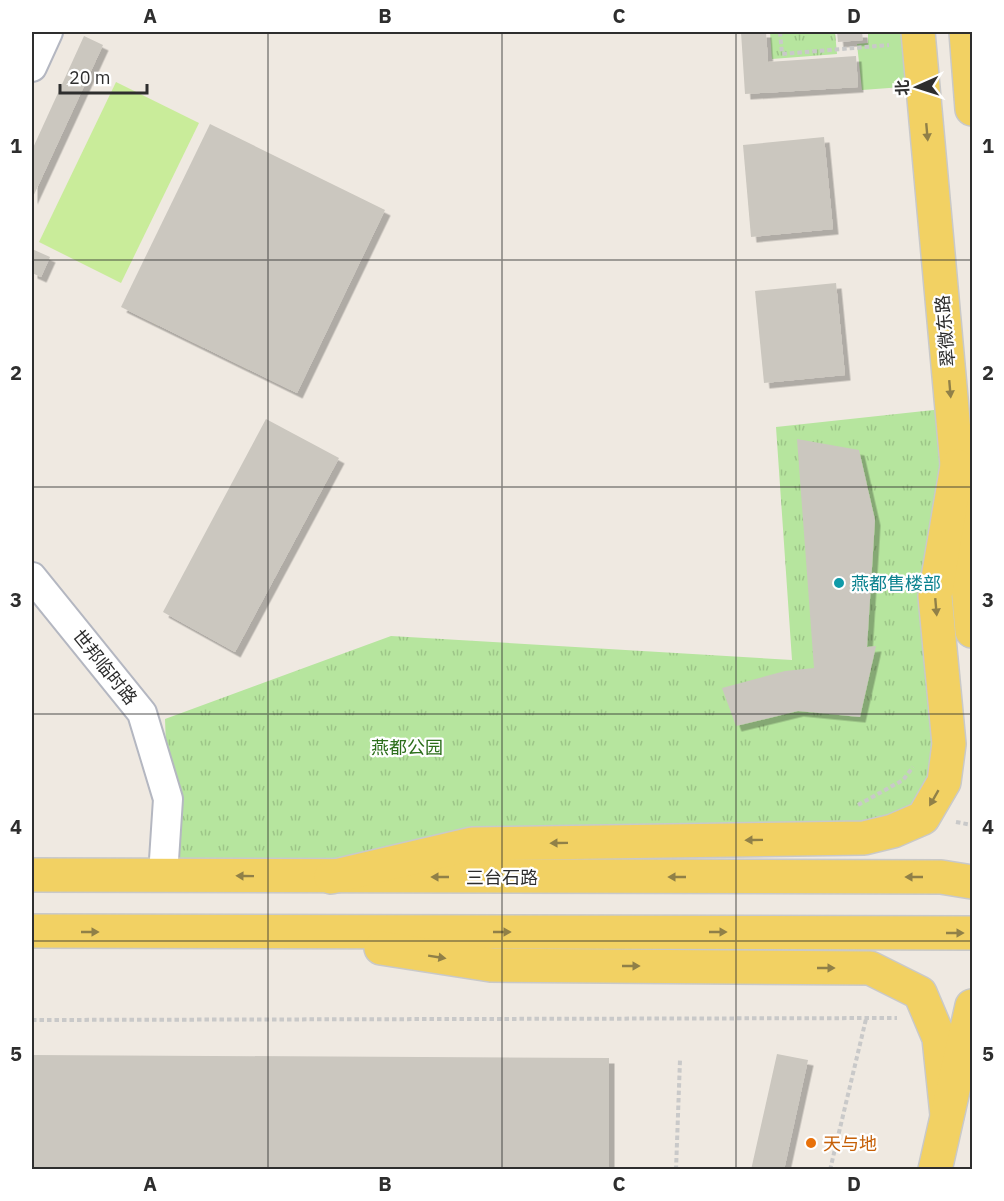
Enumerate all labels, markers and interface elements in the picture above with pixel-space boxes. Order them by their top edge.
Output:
text: A [143,2,157,29]
text: B [378,2,392,29]
text: C [612,2,626,29]
text: D [847,2,861,29]
scale bar [60,57,147,95]
north arrow [887,57,947,117]
text: 20 m [69,66,111,89]
text: 北 [892,79,912,96]
one-way arrow [922,122,932,141]
text: 1 [10,132,22,159]
text: 1 [982,132,994,159]
street label: 翠微东路 [930,294,960,368]
text: 2 [10,359,22,386]
text: 2 [982,359,994,386]
one-way arrow [945,379,955,398]
place label: 燕都售楼部 [851,572,941,595]
marker: 燕都售楼部 [832,576,846,590]
text: 3 [10,586,22,613]
text: 3 [982,586,994,613]
one-way arrow [931,597,941,616]
street label: 世邦临时路 [68,625,142,709]
park label: 燕都公园 [371,736,443,759]
one-way arrow [929,790,939,807]
text: 4 [10,813,22,840]
text: 4 [982,813,994,840]
one-way arrow [745,835,764,845]
one-way arrow [550,838,569,848]
street label: 三台石路 [466,866,538,889]
one-way arrow [236,871,255,881]
one-way arrow [431,872,450,882]
one-way arrow [668,872,687,882]
one-way arrow [905,872,924,882]
one-way arrow [80,927,99,936]
one-way arrow [493,927,512,937]
one-way arrow [709,927,728,937]
one-way arrow [946,928,965,938]
one-way arrow [428,952,447,961]
one-way arrow [622,961,641,971]
one-way arrow [817,963,836,973]
text: 5 [10,1040,22,1067]
text: 5 [982,1040,994,1067]
place label: 天与地 [823,1132,877,1155]
marker: 天与地 [804,1136,818,1150]
text: A [143,1170,157,1197]
text: B [378,1170,392,1197]
text: C [612,1170,626,1197]
text: D [847,1170,861,1197]

